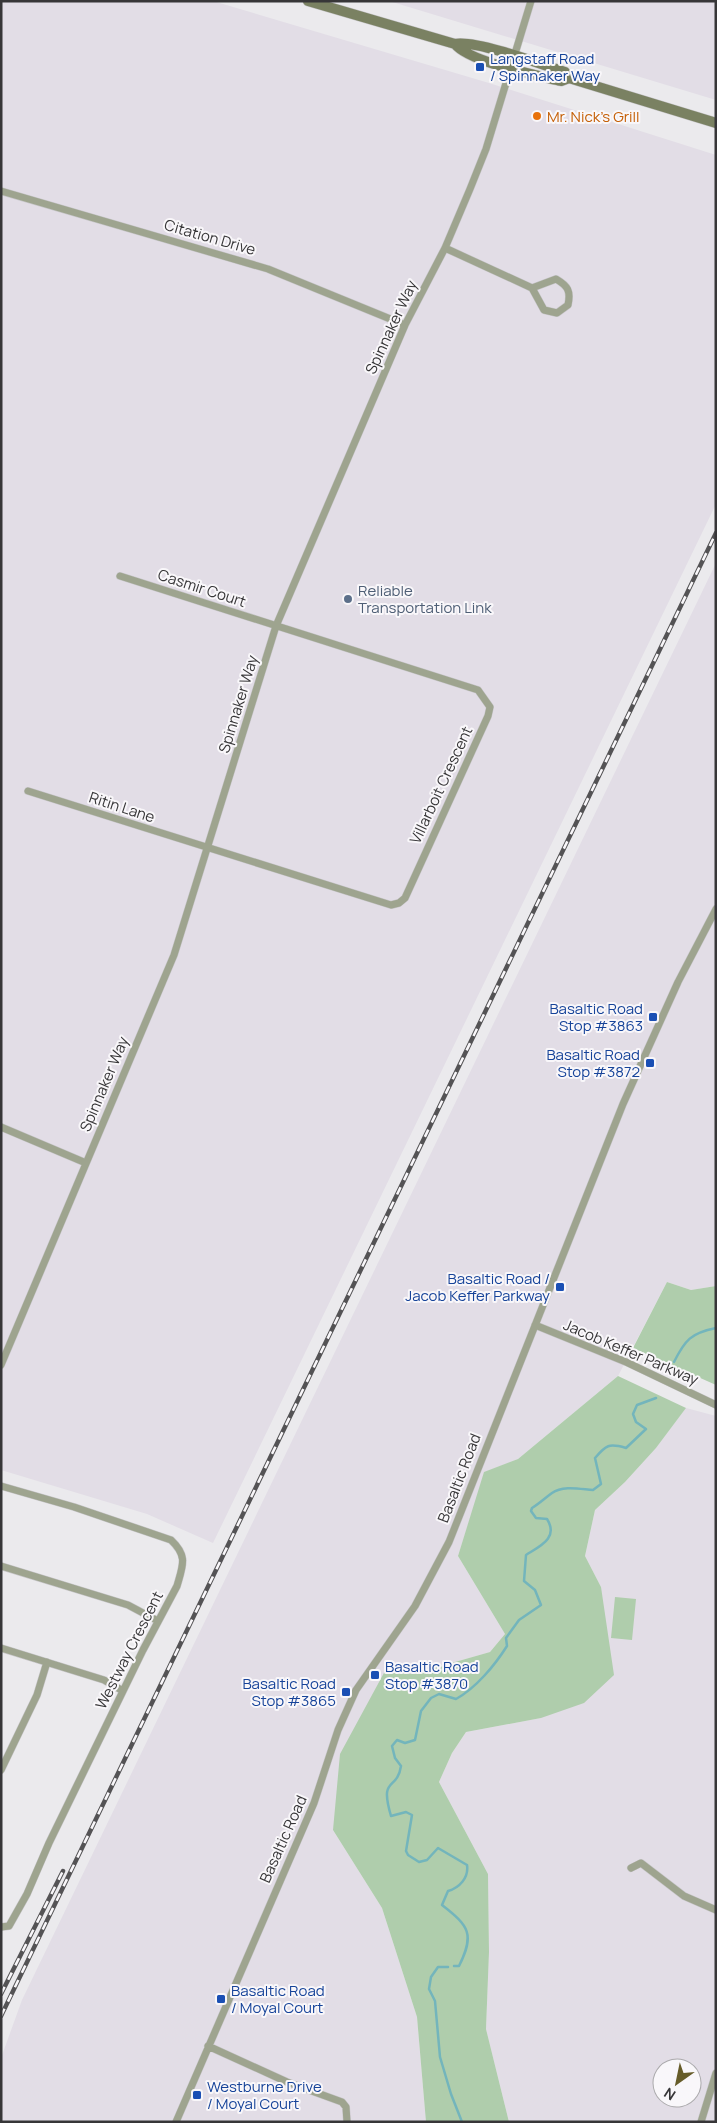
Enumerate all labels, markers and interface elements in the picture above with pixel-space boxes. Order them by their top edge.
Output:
place label: Langstaff Road / Spinnaker Way [490,48,600,86]
marker: Langstaff Road / Spinnaker Way [474,61,486,73]
place label: Mr. Nick's Grill [547,106,640,127]
marker: Mr. Nick's Grill [531,110,543,122]
street label: Citation Drive [162,214,258,260]
street label: Spinnaker Way [360,277,422,377]
street label: Casmir Court [155,564,249,612]
place label: Reliable Transportation Link [358,580,492,618]
marker: Reliable Transportation Link [342,593,354,605]
street label: Spinnaker Way [213,652,263,756]
street label: Villarboit Crescent [405,723,477,847]
street label: Ritin Lane [86,787,158,828]
place label: Basaltic Road Stop #3863 [549,998,643,1036]
marker: Basaltic Road Stop #3863 [647,1011,659,1023]
street label: Spinnaker Way [75,1033,134,1135]
place label: Basaltic Road Stop #3872 [546,1044,640,1082]
marker: Basaltic Road Stop #3872 [644,1057,656,1069]
place label: Basaltic Road / Jacob Keffer Parkway [405,1268,550,1306]
marker: Basaltic Road / Jacob Keffer Parkway [554,1281,566,1293]
street label: Jacob Keffer Parkway [560,1314,702,1390]
street label: Basaltic Road [432,1431,486,1525]
street label: Westway Crescent [90,1587,168,1713]
place label: Basaltic Road Stop #3870 [385,1656,479,1694]
marker: Basaltic Road Stop #3870 [369,1669,381,1681]
place label: Basaltic Road Stop #3865 [242,1673,336,1711]
marker: Basaltic Road Stop #3865 [340,1686,352,1698]
street label: Basaltic Road [254,1792,312,1886]
place label: Basaltic Road / Moyal Court [231,1980,325,2018]
marker: Basaltic Road / Moyal Court [215,1993,227,2005]
north arrow [652,2058,702,2108]
place label: Westburne Drive / Moyal Court [207,2076,322,2114]
text: N [660,2084,679,2105]
marker: Westburne Drive / Moyal Court [191,2089,203,2101]

